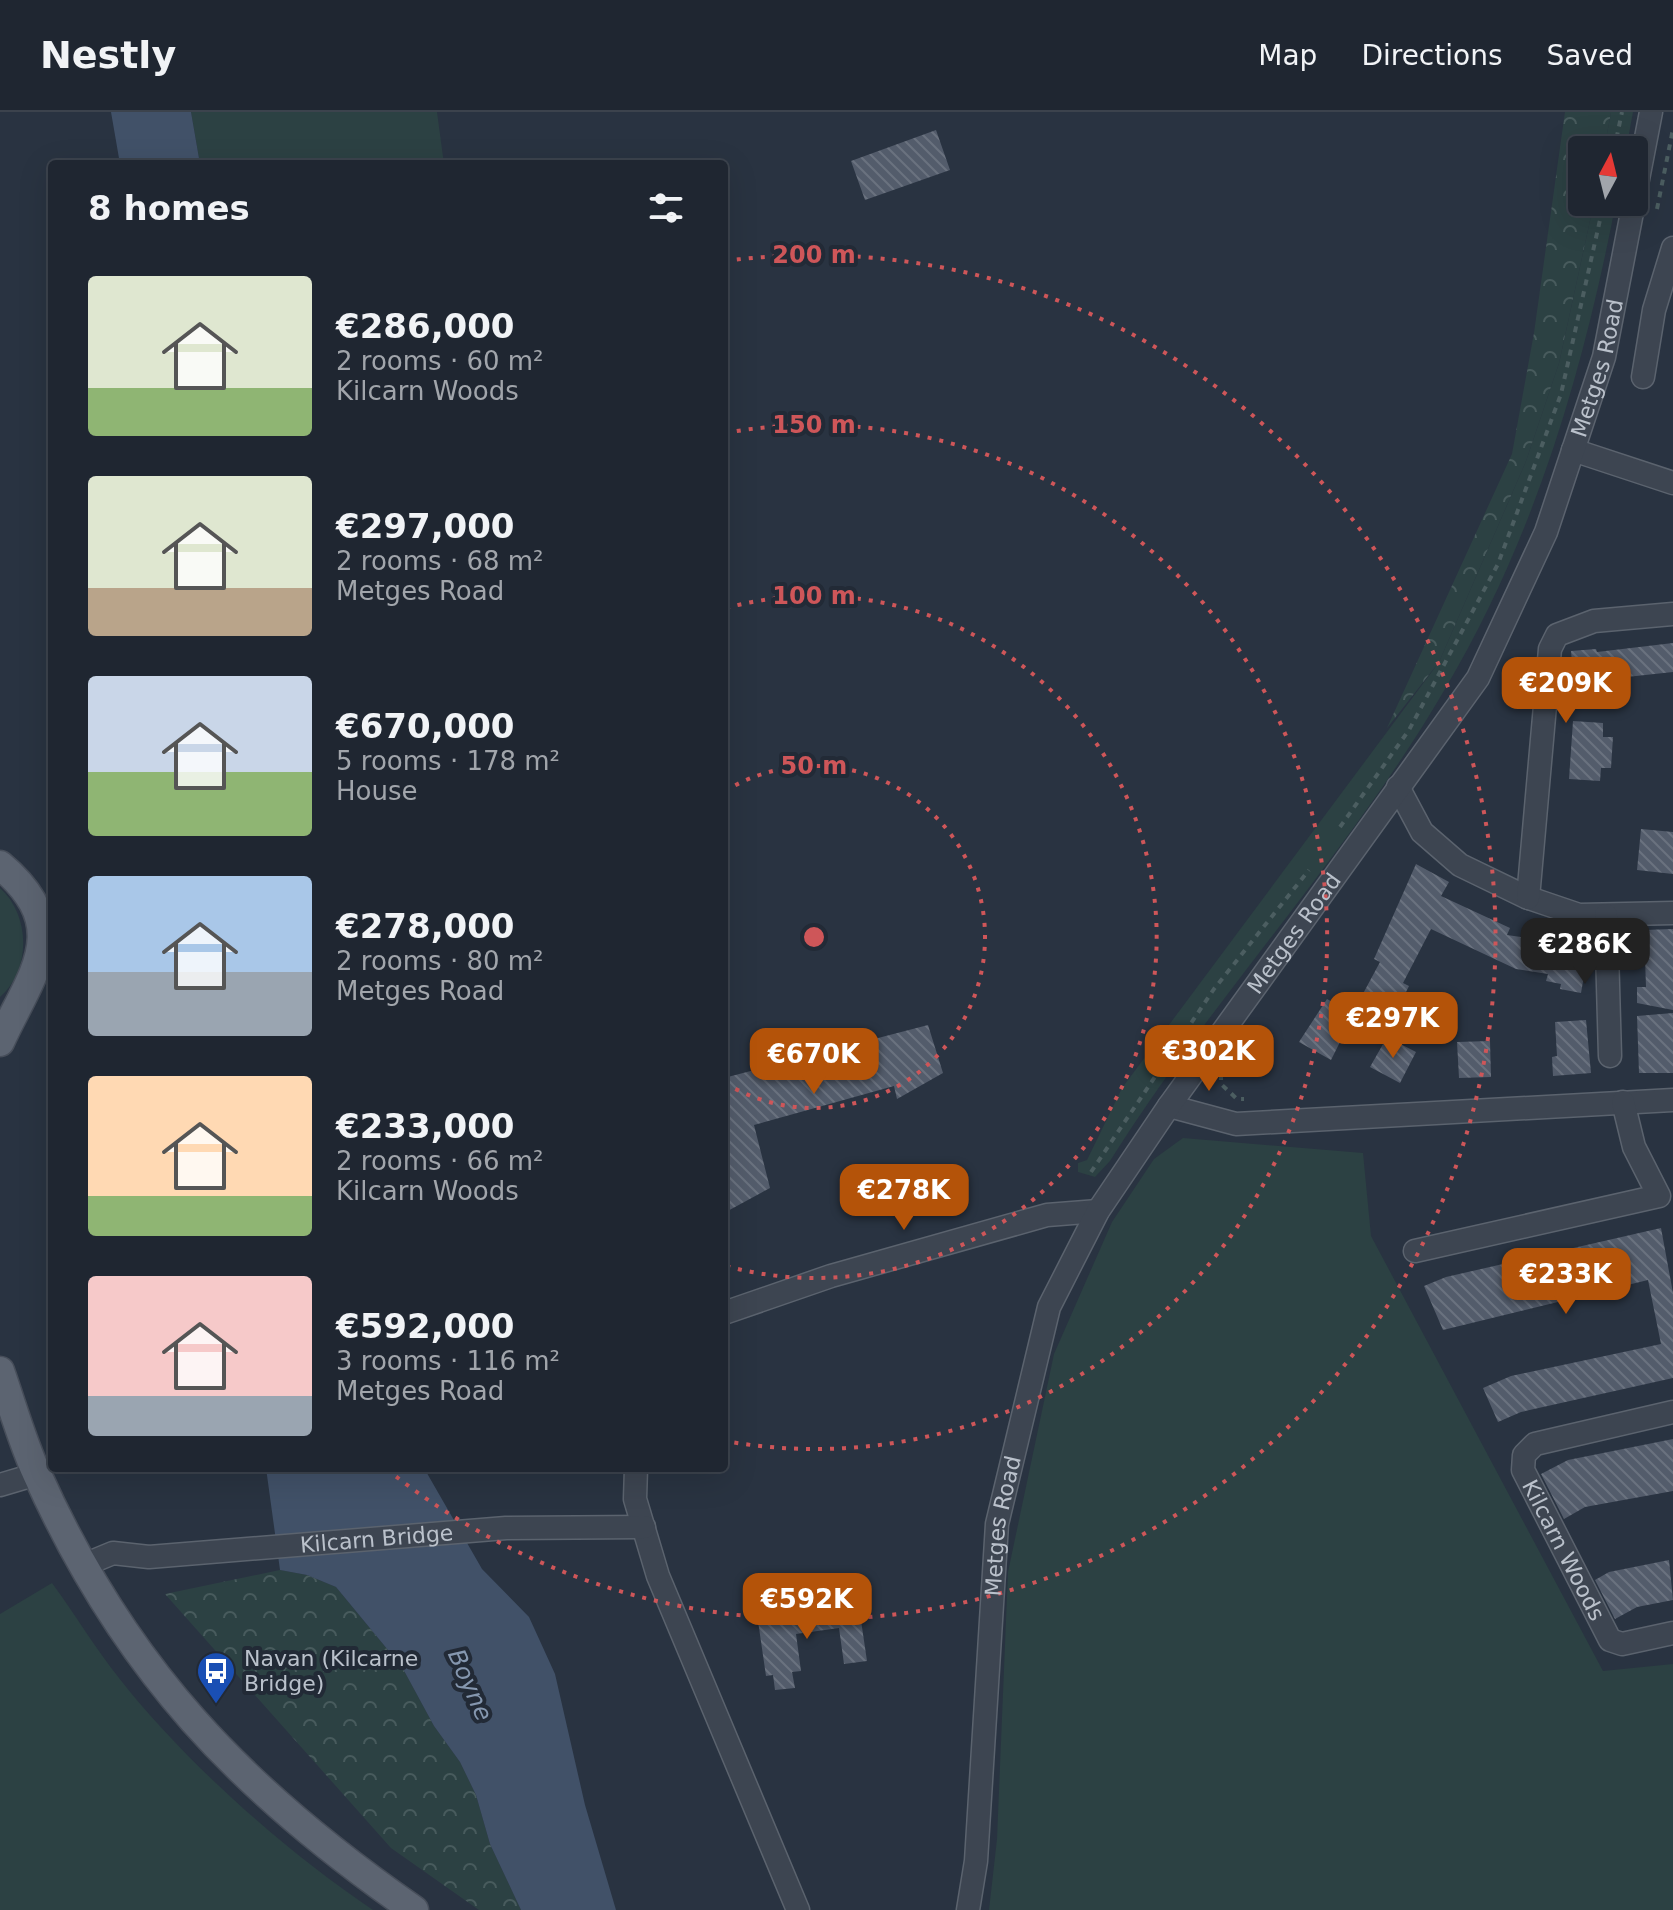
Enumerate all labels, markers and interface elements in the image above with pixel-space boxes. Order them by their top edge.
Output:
text: Nestly [40,33,176,77]
text: Map [1258,39,1317,72]
text: Directions [1361,39,1502,72]
text: Saved [1546,39,1633,72]
north arrow [1568,136,1648,216]
map controls [1568,136,1648,216]
icon: filters [644,186,688,230]
text: 8 homes [88,188,250,228]
text: 200 m [772,241,856,269]
street label: Metges Road [1566,297,1628,440]
text: €286,000 [336,306,515,346]
icon: home [152,308,248,404]
text: 2 rooms · 60 m² [336,346,544,376]
text: Kilcarn Woods [336,376,519,406]
text: 150 m [772,411,856,439]
text: €297,000 [336,506,515,546]
icon: home [152,508,248,604]
text: 2 rooms · 68 m² [336,546,544,576]
text: Metges Road [336,576,504,606]
text: 100 m [772,582,856,610]
pin: €209K [1510,657,1622,725]
text: €209K [1520,668,1612,698]
text: €670,000 [336,706,515,746]
icon: home [152,708,248,804]
text: 5 rooms · 178 m² [336,746,560,776]
text: 50 m [781,752,847,780]
text: House [336,776,417,806]
street label: Metges Road [1242,869,1346,999]
text: €278,000 [336,906,515,946]
icon: home [152,908,248,1004]
pin: €286K [1529,918,1641,986]
centre of rings [800,923,828,951]
text: €286K [1539,929,1631,959]
text: 2 rooms · 80 m² [336,946,544,976]
text: Metges Road [336,976,504,1006]
pin: €297K [1337,992,1449,1060]
text: €297K [1347,1003,1439,1033]
pin: €302K [1153,1025,1265,1093]
pin: €670K [758,1028,870,1096]
text: €302K [1163,1036,1255,1066]
text: €670K [768,1039,860,1069]
text: €233,000 [336,1106,515,1146]
icon: home [152,1108,248,1204]
text: 2 rooms · 66 m² [336,1146,544,1176]
pin: €278K [848,1164,960,1232]
text: €278K [858,1175,950,1205]
text: Kilcarn Woods [336,1176,519,1206]
pin: €233K [1510,1248,1622,1316]
text: €233K [1520,1259,1612,1289]
text: €592,000 [336,1306,515,1346]
icon: home [152,1308,248,1404]
text: 3 rooms · 116 m² [336,1346,560,1376]
text: Metges Road [336,1376,504,1406]
street label: Metges Road [981,1453,1026,1597]
street label: Kilcarn Woods [1517,1476,1610,1625]
street label: Kilcarn Bridge [299,1520,454,1558]
pin: €592K [751,1573,863,1641]
text: €592K [761,1584,853,1614]
water label: Boyne [442,1645,498,1725]
place label: Navan (Kilcarne Bridge) [244,1646,418,1696]
bus stop icon: Navan (Kilcarne Bridge) [195,1650,237,1705]

